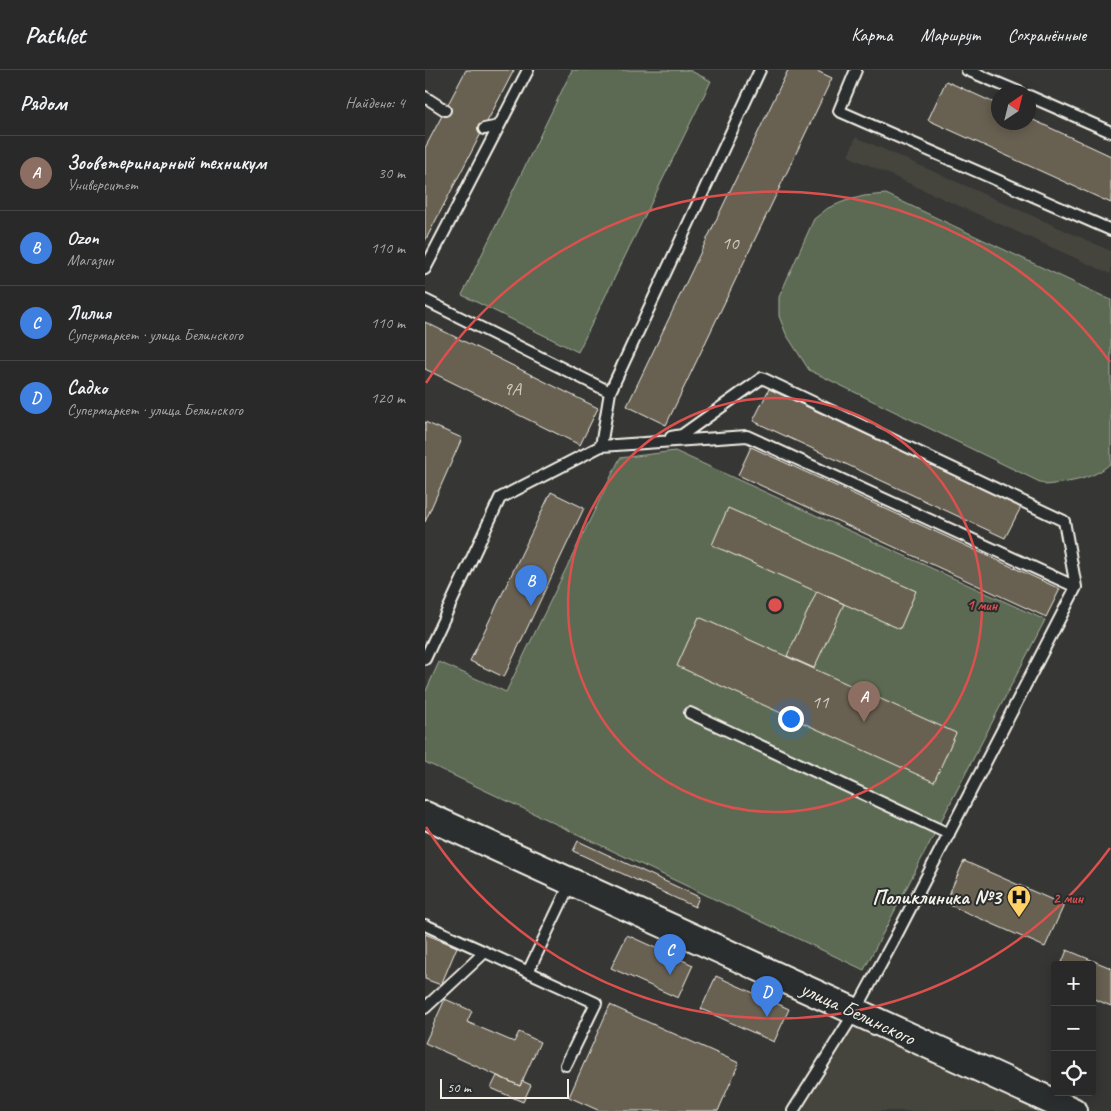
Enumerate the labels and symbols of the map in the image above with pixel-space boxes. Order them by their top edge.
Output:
north arrow [991,85,1036,130]
house number: 10 [721,231,740,255]
house number: 9А [503,377,523,401]
pin: B [515,565,547,606]
centre of rings [766,596,784,614]
text: 1 мин [967,596,999,615]
pin: A [848,681,880,722]
house number: 11 [811,690,830,714]
your location [778,706,804,732]
place label: Поликлиника №3 [872,884,1004,910]
hospital icon: Поликлиника №3 [1006,884,1032,918]
text: 2 мин [1053,889,1085,908]
pin: C [654,934,686,975]
street label: улица Белинского [795,974,921,1051]
pin: D [751,976,783,1017]
scale bar [440,1076,569,1099]

